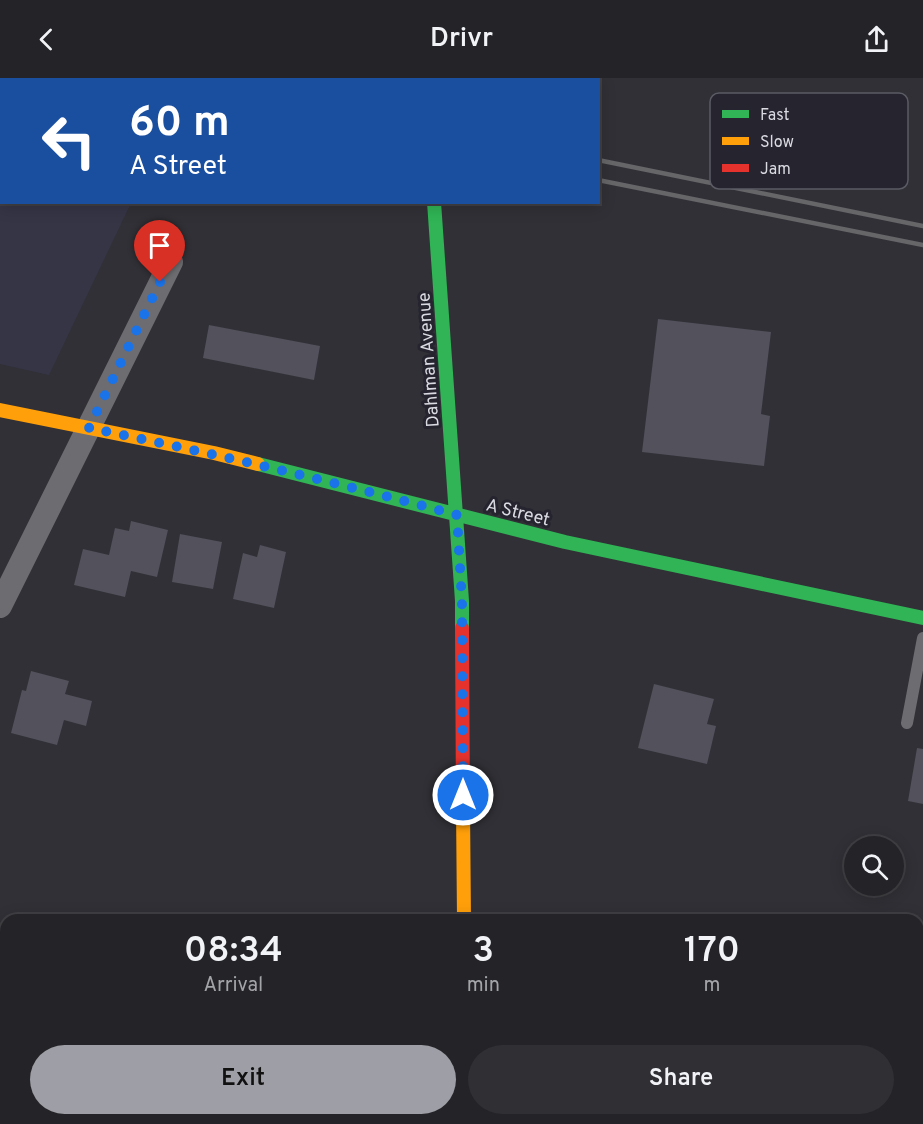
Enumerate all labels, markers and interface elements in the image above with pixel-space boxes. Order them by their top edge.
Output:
text: Drivr [430,22,493,56]
icon: back [30,23,63,56]
icon: share [860,23,893,56]
legend [710,93,908,189]
text: 60 m [129,98,230,151]
icon: left [30,102,108,180]
text: Fast [760,106,790,126]
text: Slow [760,133,794,153]
text: A Street [129,150,227,184]
text: Jam [760,160,791,180]
pin [134,220,185,282]
icon: arrive [143,229,176,262]
street label: Dahlman Avenue [413,292,446,428]
street label: A Street [483,494,552,533]
position arrow [431,763,495,827]
map controls [844,836,904,896]
button: search [844,836,904,896]
text: 08:34 [184,929,283,975]
text: 3 [473,929,494,975]
text: 170 [684,929,740,975]
text: Arrival [204,973,263,999]
text: min [467,973,500,999]
text: m [703,973,720,999]
button: Exit [30,1045,456,1114]
button: Share [468,1045,894,1114]

